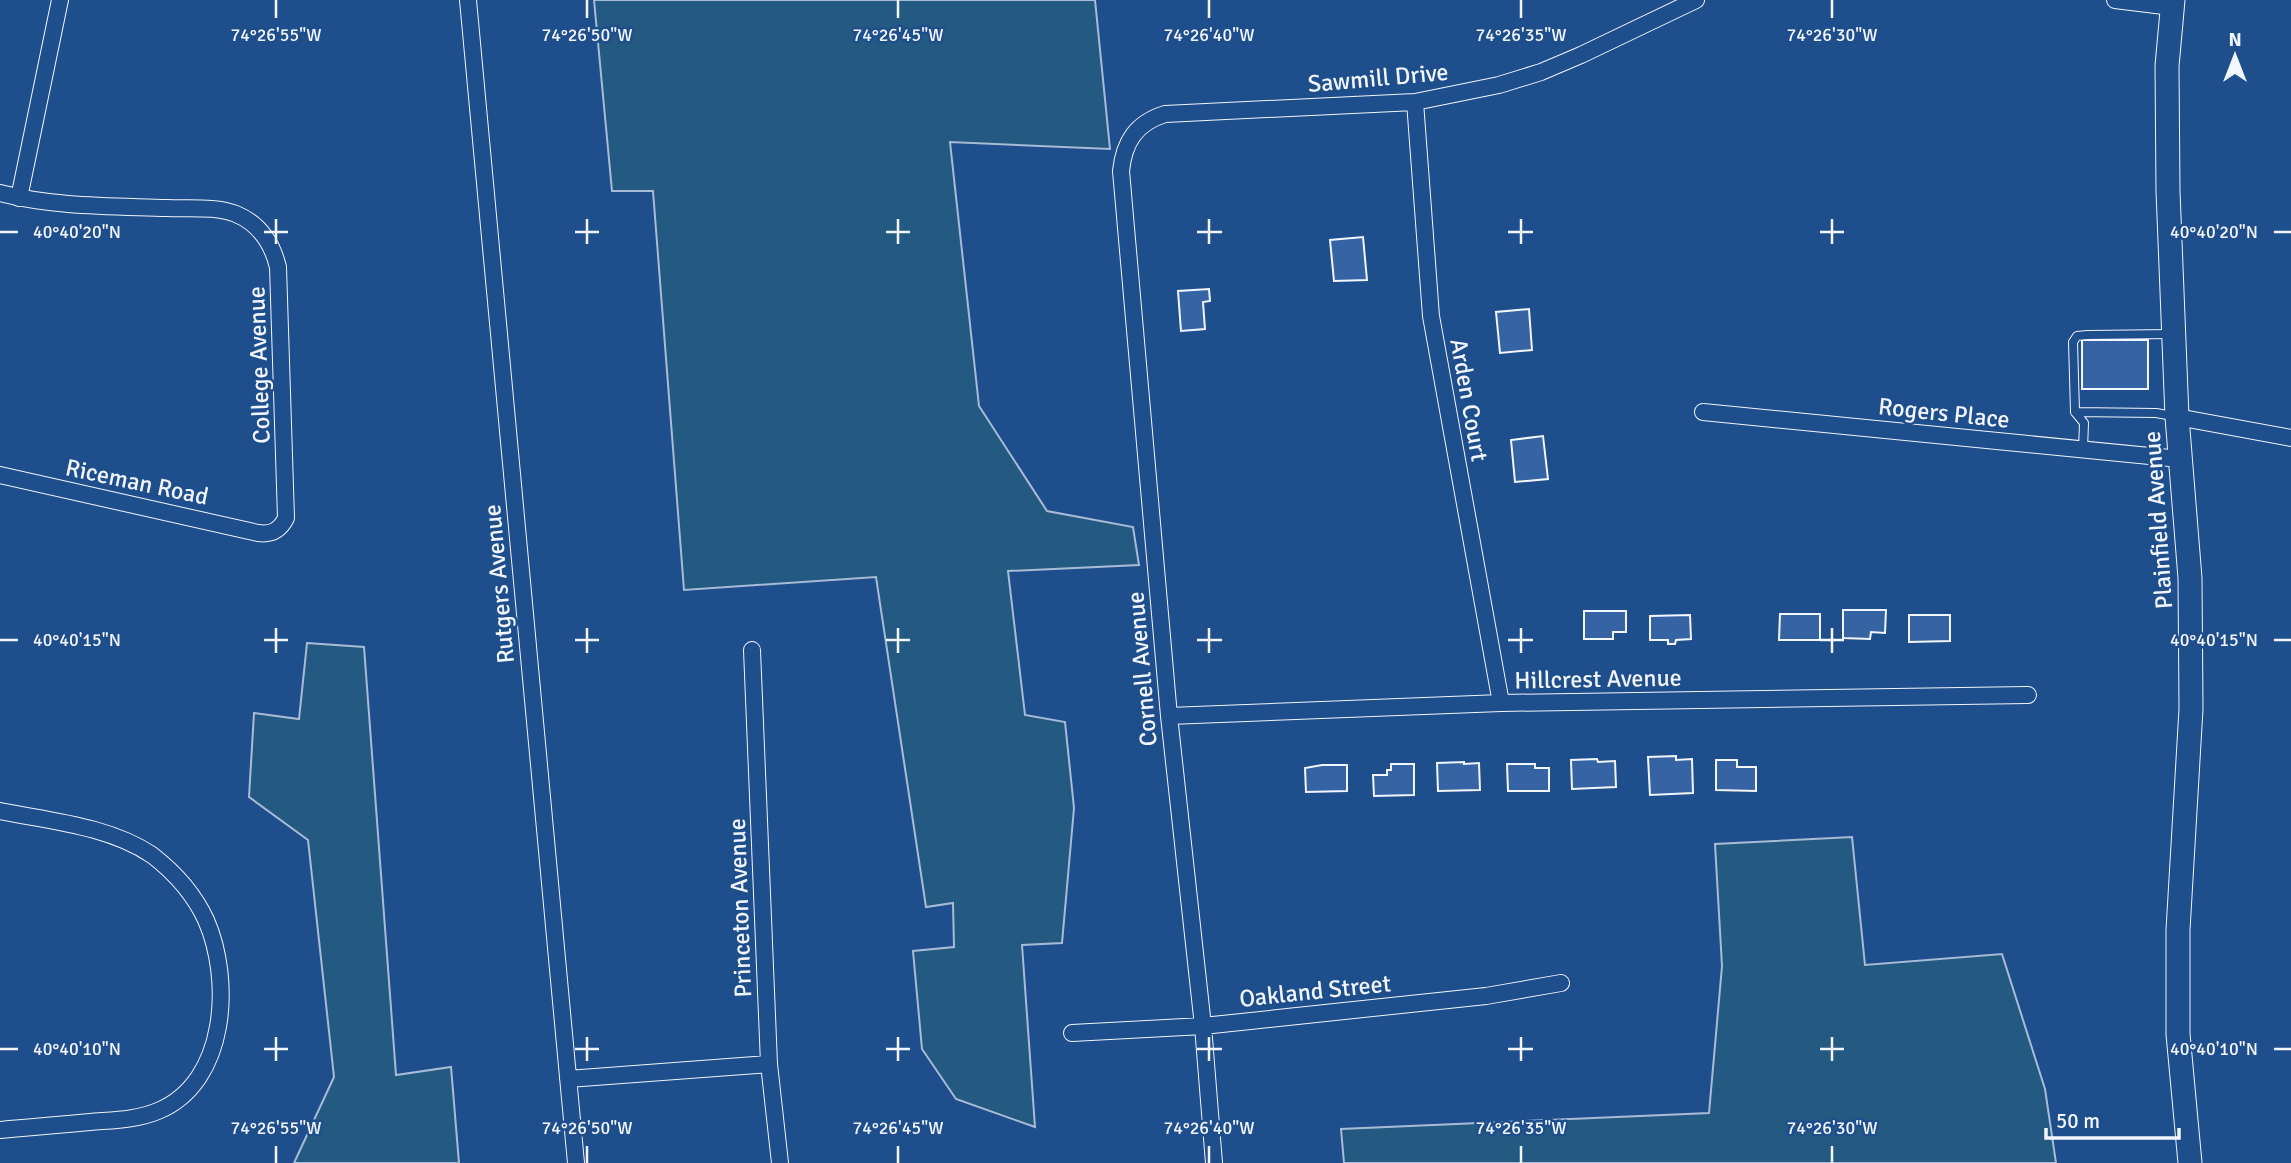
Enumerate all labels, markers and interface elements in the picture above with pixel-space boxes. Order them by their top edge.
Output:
north arrow [2200,21,2270,91]
text: 74°26'55"W [231,24,321,46]
text: 74°26'50"W [542,24,632,46]
text: 74°26'45"W [853,24,943,46]
text: 74°26'40"W [1164,24,1254,46]
text: 74°26'35"W [1476,24,1566,46]
text: 74°26'30"W [1787,24,1877,46]
text: N [2228,28,2242,52]
street label: Sawmill Drive [1306,57,1450,99]
text: 40°40'20"N [33,221,121,243]
text: 40°40'20"N [2170,221,2258,243]
street label: College Avenue [241,286,277,444]
street label: Arden Court [1443,336,1495,464]
street label: Rogers Place [1877,391,2011,435]
street label: Plainfield Avenue [2137,430,2179,610]
street label: Riceman Road [63,452,211,512]
street label: Rutgers Avenue [477,503,521,665]
street label: Cornell Avenue [1120,591,1164,747]
text: 40°40'15"N [33,629,121,651]
text: 40°40'15"N [2170,629,2258,651]
street label: Hillcrest Avenue [1514,663,1682,695]
street label: Princeton Avenue [722,818,758,998]
street label: Oakland Street [1238,968,1392,1014]
text: 40°40'10"N [33,1038,121,1060]
text: 40°40'10"N [2170,1038,2258,1060]
scale bar [2046,1096,2179,1140]
text: 50 m [2056,1108,2100,1134]
text: 74°26'55"W [231,1117,321,1139]
text: 74°26'50"W [542,1117,632,1139]
text: 74°26'45"W [853,1117,943,1139]
text: 74°26'40"W [1164,1117,1254,1139]
text: 74°26'35"W [1476,1117,1566,1139]
text: 74°26'30"W [1787,1117,1877,1139]

